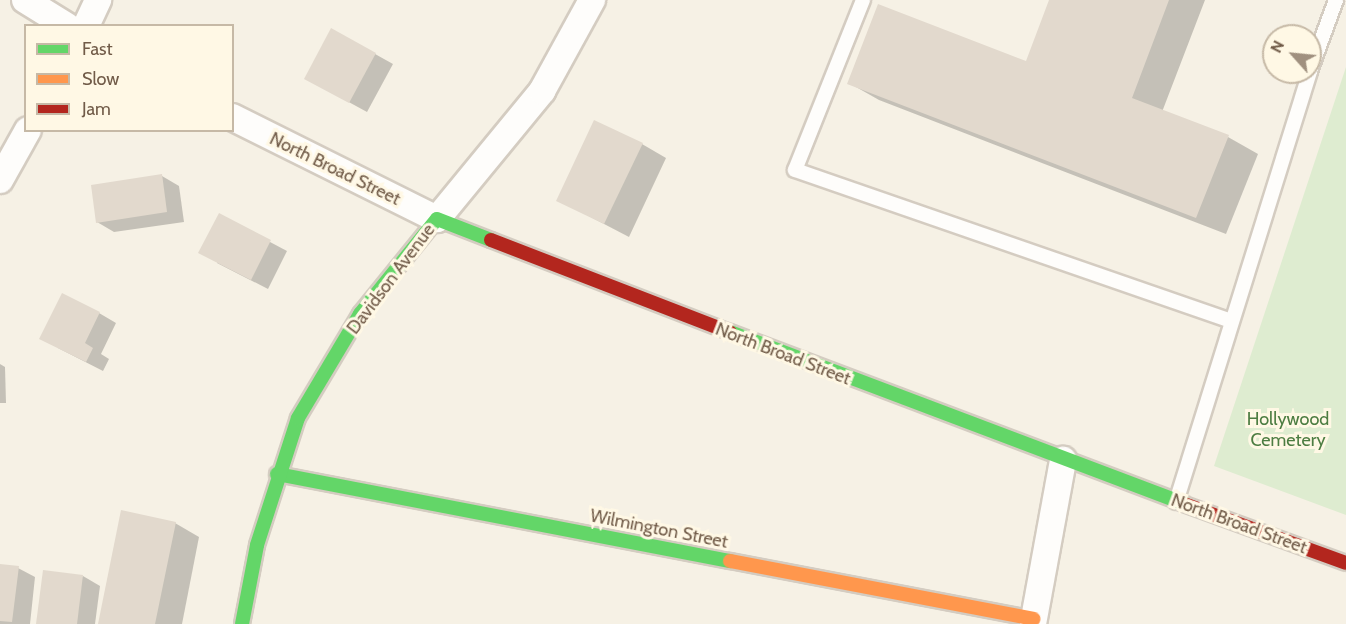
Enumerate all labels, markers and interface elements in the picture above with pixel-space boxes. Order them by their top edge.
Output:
legend [24,24,234,132]
north arrow [1262,24,1322,84]
text: N [1266,37,1288,56]
text: Fast [82,38,113,60]
text: Slow [82,68,119,90]
text: Jam [82,98,111,120]
street label: North Broad Street [266,128,404,210]
street label: Davidson Avenue [343,220,439,338]
street label: North Broad Street [712,318,854,390]
park label: Hollywood Cemetery [1247,409,1329,452]
street label: North Broad Street [1168,489,1310,559]
street label: Wilmington Street [588,505,730,553]

